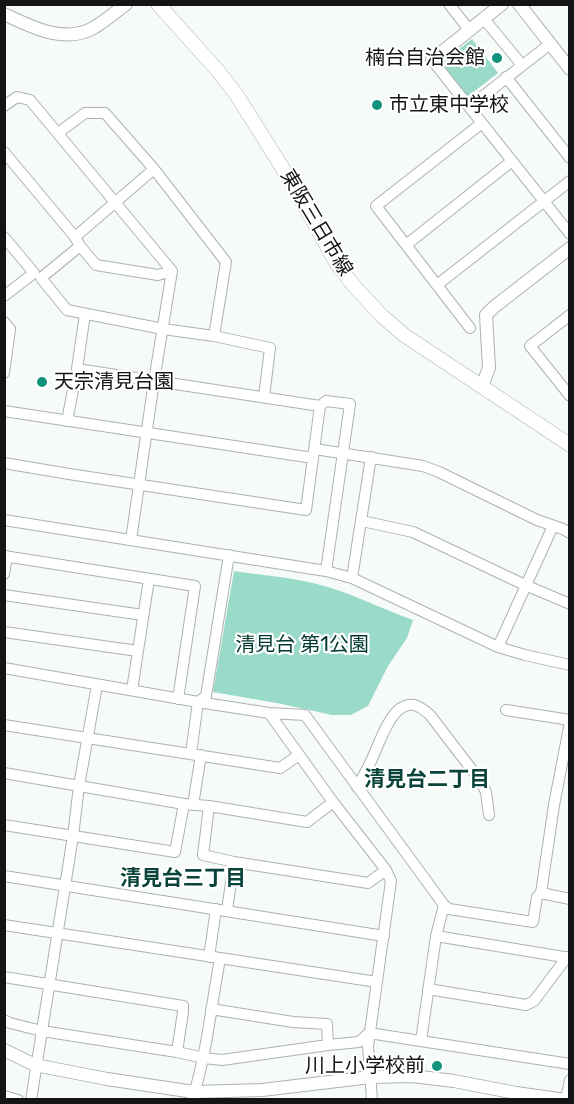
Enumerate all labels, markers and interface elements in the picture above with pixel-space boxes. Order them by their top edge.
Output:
place label: 楠台自治会館 [365,46,485,70]
marker: 楠台自治会館 [490,51,504,65]
place label: 市立東中学校 [389,93,509,117]
marker: 市立東中学校 [370,98,384,112]
street label: 東阪三日市線 [275,165,357,281]
place label: 天宗清見台園 [54,370,174,394]
marker: 天宗清見台園 [35,375,49,389]
park label: 清見台 第1公園 [235,633,369,657]
district label: 清見台二丁目 [364,767,490,793]
district label: 清見台三丁目 [120,866,246,892]
place label: 川上小学校前 [305,1054,425,1078]
marker: 川上小学校前 [430,1059,444,1073]

